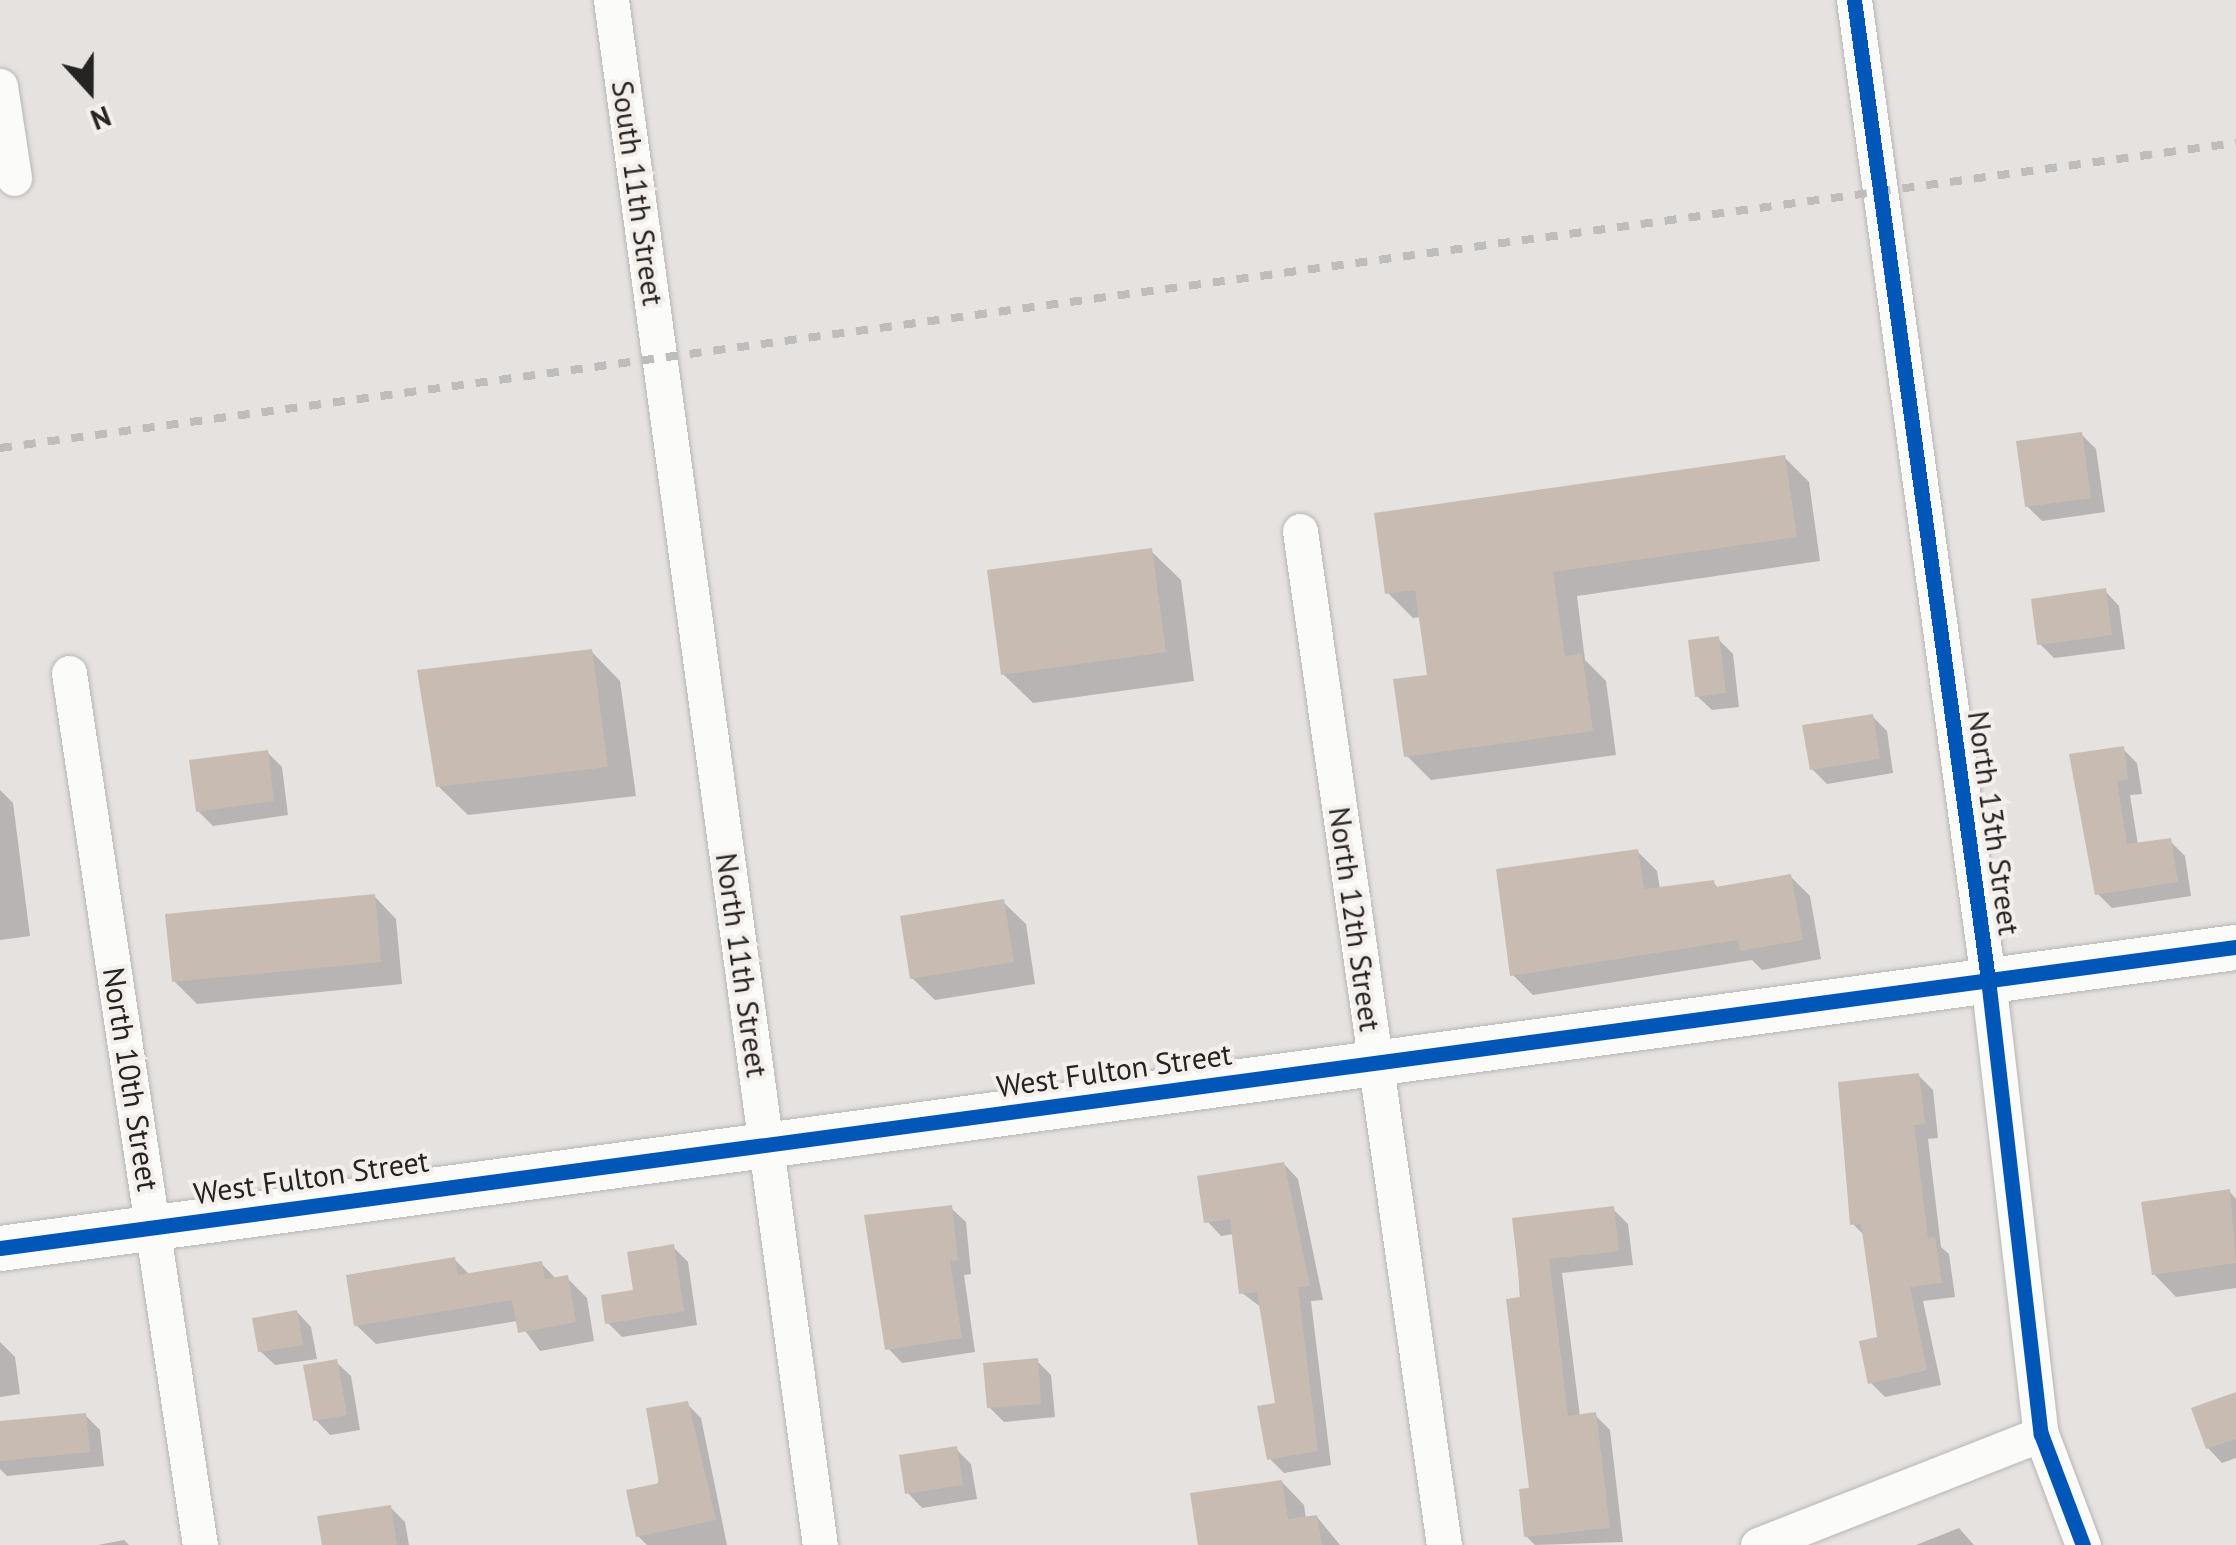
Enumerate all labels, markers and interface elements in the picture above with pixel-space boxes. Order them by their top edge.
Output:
north arrow [40,40,140,140]
street label: South 11th Street [604,78,672,308]
text: N [86,98,116,139]
street label: North 13th Street [1960,709,2028,937]
street label: North 12th Street [1321,805,1389,1033]
street label: North 11th Street [708,851,776,1079]
street label: North 10th Street [96,965,166,1193]
street label: West Fulton Street [994,1036,1234,1104]
street label: West Fulton Street [191,1143,431,1211]

